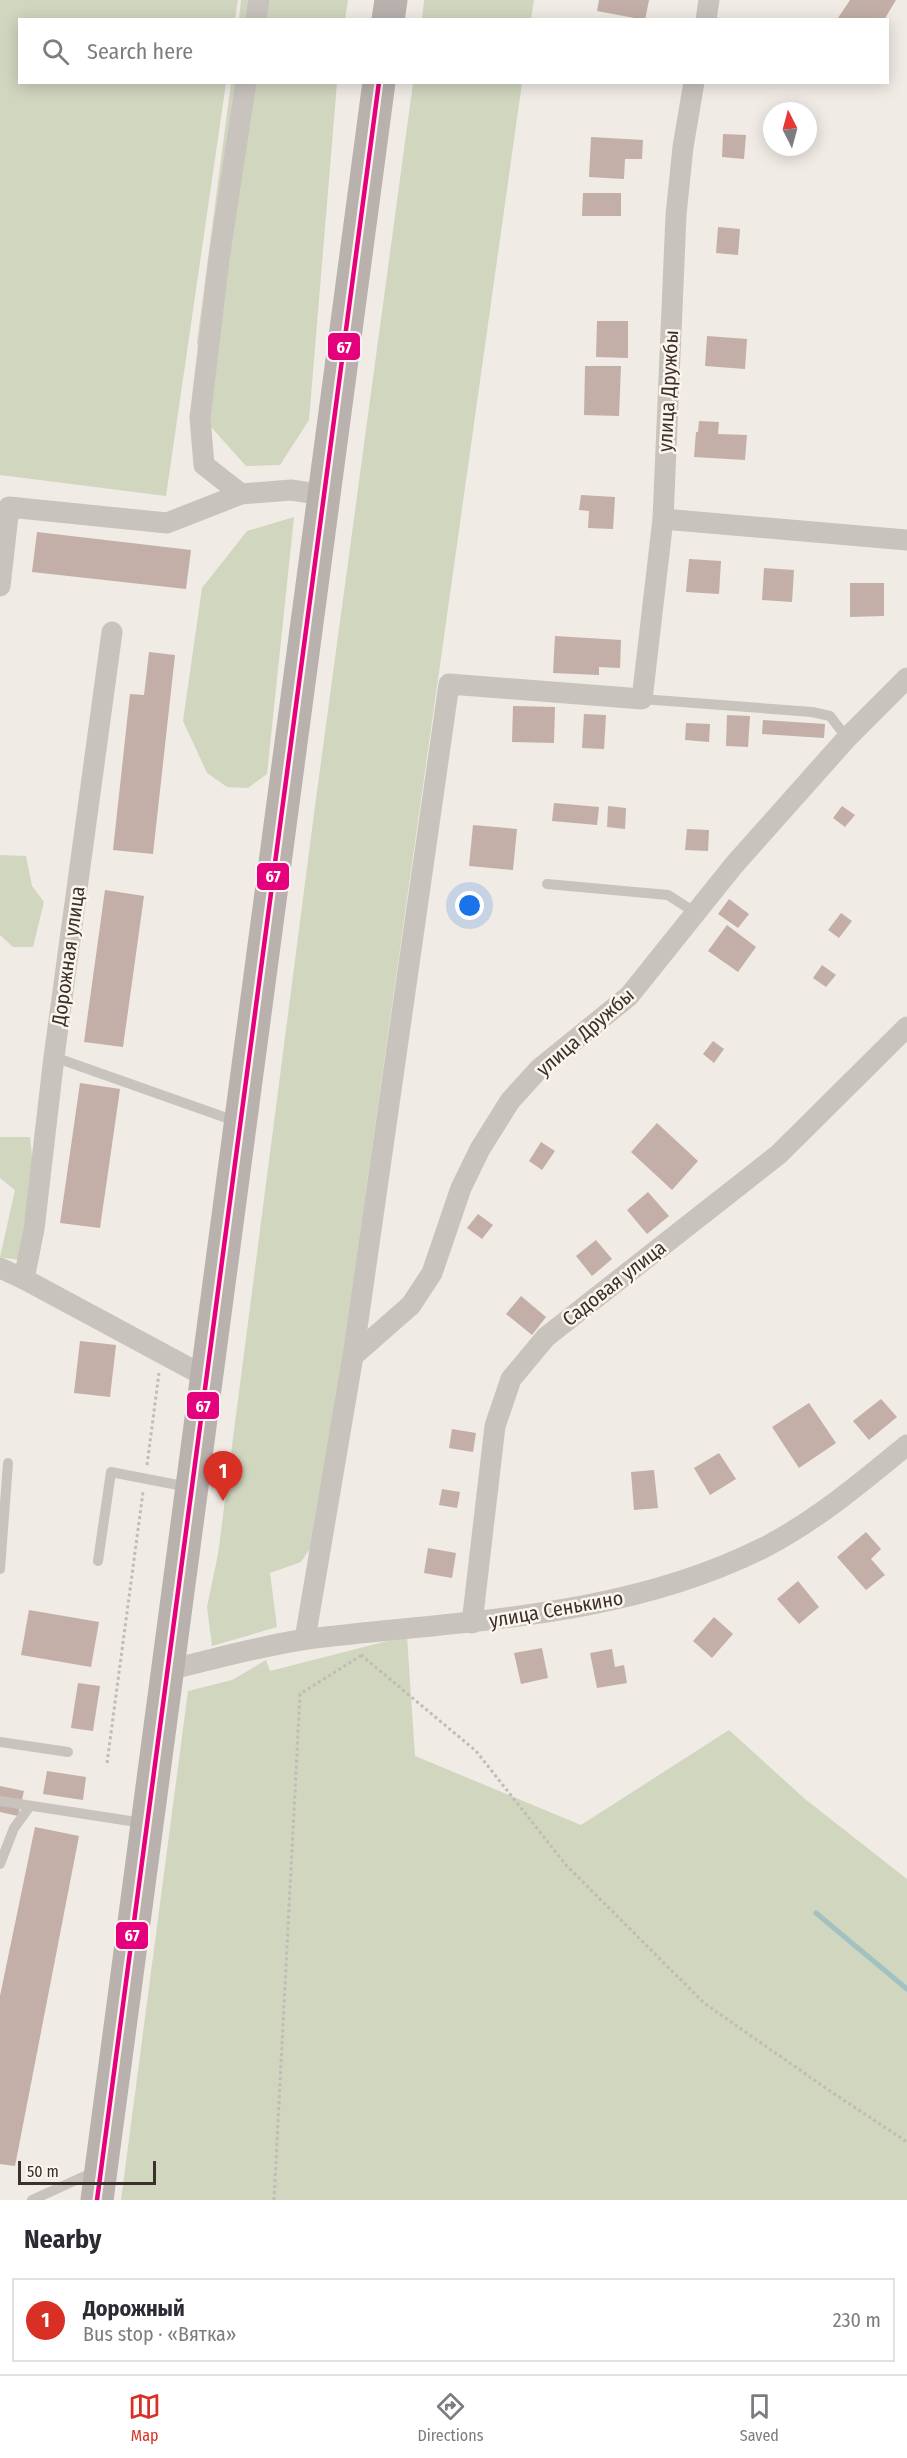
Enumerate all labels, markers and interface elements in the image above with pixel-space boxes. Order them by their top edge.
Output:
search box [18,18,889,84]
icon: search [39,35,72,68]
text: Search here [87,38,193,65]
north arrow [763,102,817,156]
street label: улица Дружбы [653,330,683,452]
line badge: 67 [327,332,361,361]
text: 67 [337,338,352,357]
line badge: 67 [256,862,290,891]
text: 67 [266,867,281,886]
street label: Дорожная улица [46,885,90,1028]
your location [455,891,484,920]
street label: улица Дружбы [531,983,639,1081]
street label: Садовая улица [557,1235,671,1331]
line badge: 67 [186,1391,220,1420]
text: 67 [196,1397,211,1416]
pin: 1 [204,1452,242,1501]
street label: улица Сенькино [487,1585,625,1633]
line badge: 67 [115,1921,149,1950]
text: 67 [125,1926,140,1945]
scale bar [18,2158,156,2186]
text: 50 m [27,2162,59,2181]
text: Nearby [24,2224,101,2255]
text: Дорожный [83,2295,185,2322]
text: 1 [41,2308,50,2332]
text: 230 m [833,2308,881,2332]
text: Bus stop · «Вятка» [83,2322,237,2346]
tab: Map [128,2390,161,2445]
tab: Directions [417,2390,484,2445]
tab: Saved [740,2390,779,2445]

